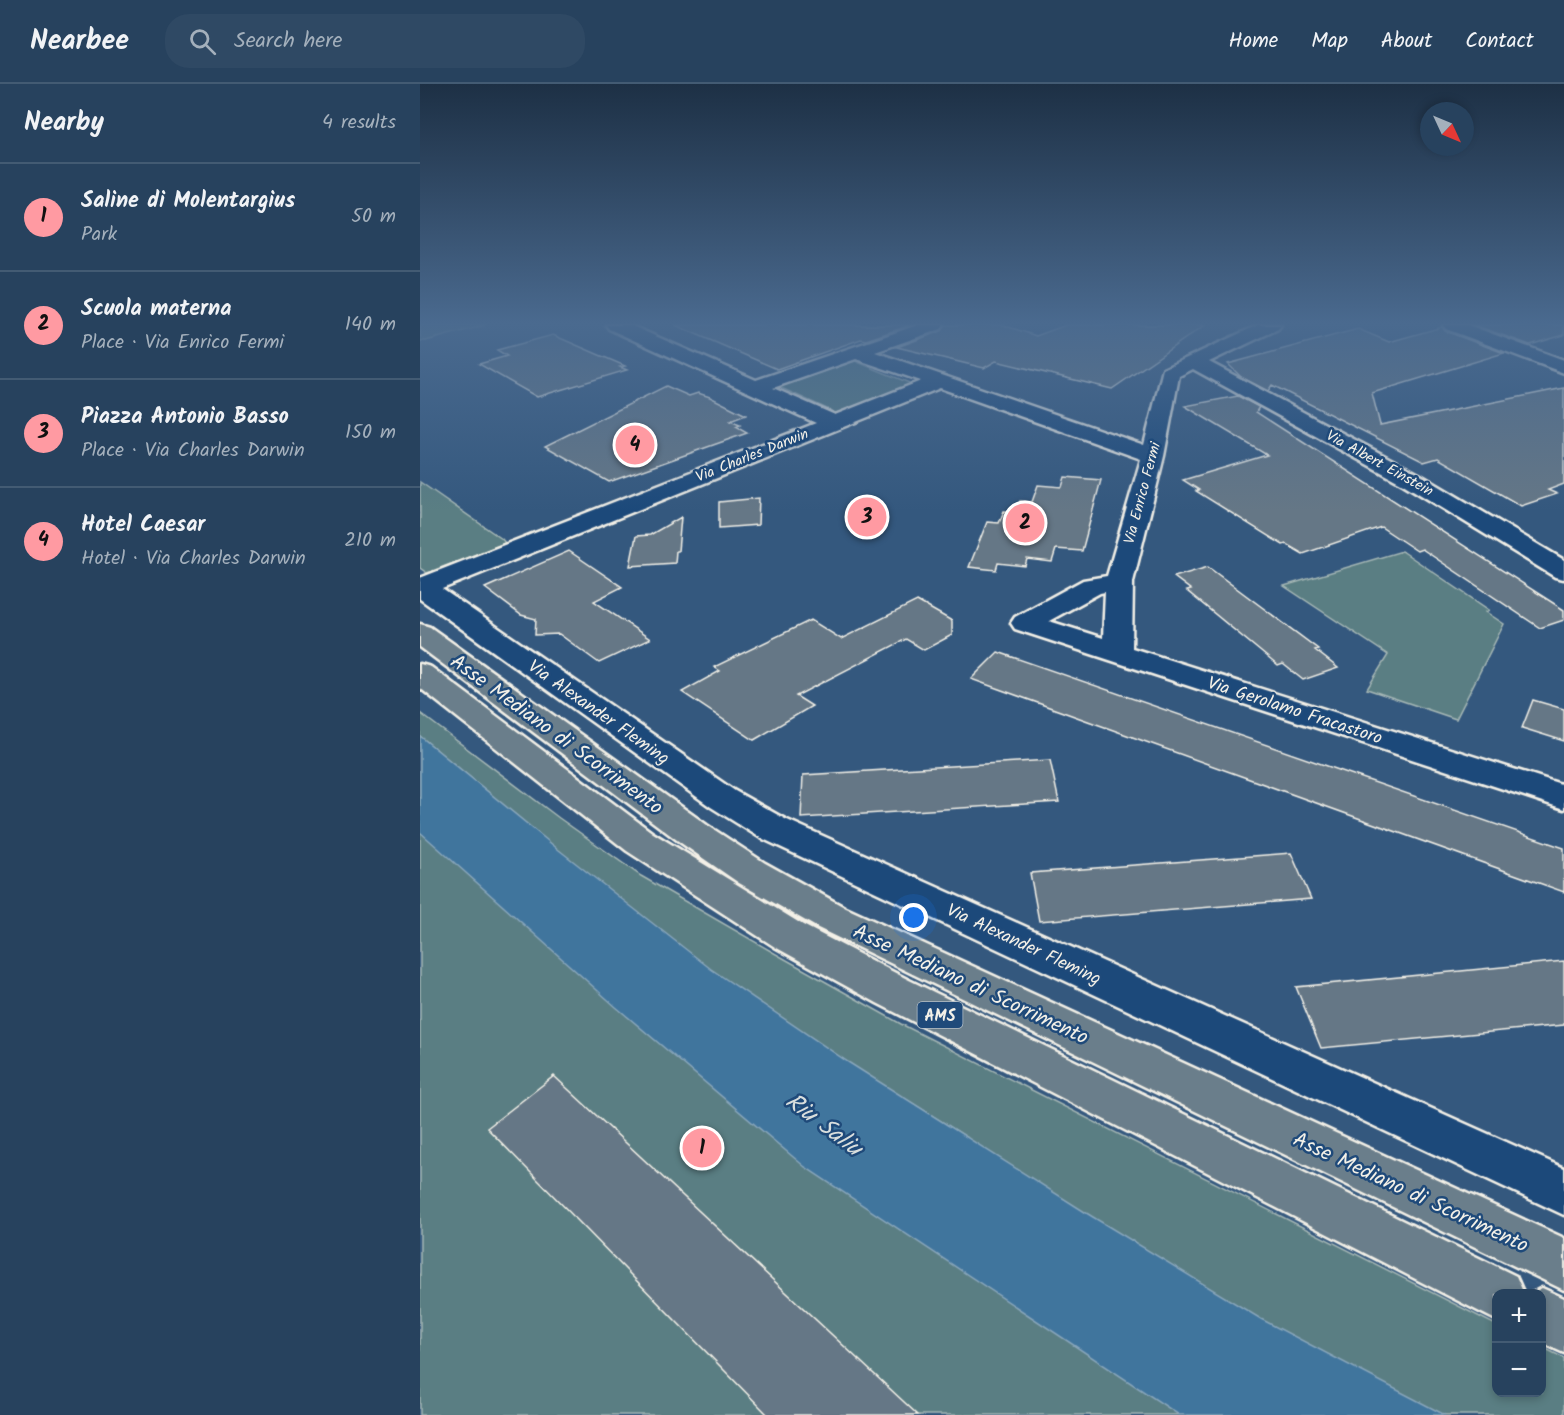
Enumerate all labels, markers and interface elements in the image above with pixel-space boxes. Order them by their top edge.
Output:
search box [165,14,585,68]
text: Nearbee [30,19,129,64]
text: Search here [234,24,342,59]
icon: search [186,25,219,58]
text: Home [1229,25,1278,58]
text: Map [1311,25,1348,58]
text: About [1381,25,1432,58]
text: Contact [1465,25,1534,58]
text: Nearby [24,102,104,144]
north arrow [1420,102,1474,156]
text: 4 results [322,107,396,139]
text: Saline di Molentargius [81,184,295,219]
text: 1 [40,201,47,233]
text: 50 m [351,201,396,233]
text: Park [81,219,117,251]
text: Scuola materna [81,292,231,327]
text: 2 [38,309,49,341]
text: 140 m [345,309,396,341]
text: Place · Via Enrico Fermi [81,327,284,359]
text: Piazza Antonio Basso [81,400,289,435]
text: 3 [38,417,49,449]
text: 150 m [345,417,396,449]
pin: 4 [616,422,654,468]
street label: Via Charles Darwin [692,422,812,489]
street label: Via Albert Einstein [1321,424,1438,503]
text: Place · Via Charles Darwin [81,435,305,467]
street label: Via Enrico Fermi [1118,438,1168,547]
pin: 3 [848,494,886,540]
pin: 2 [1006,500,1044,546]
text: Hotel Caesar [81,508,205,543]
text: 4 [38,525,49,557]
text: 210 m [344,525,396,557]
text: Hotel · Via Charles Darwin [81,543,306,575]
street label: Asse Mediano di Scorrimento [443,646,670,824]
street label: Via Alexander Fleming [521,653,675,773]
street label: Via Gerolamo Fracastoro [1203,669,1386,753]
street label: Via Alexander Fleming [941,897,1105,994]
your location [899,903,928,932]
street label: Asse Mediano di Scorrimento [847,916,1094,1055]
road number: AMS [918,1002,962,1028]
water label: Riu Saliu [776,1083,872,1169]
street label: Asse Mediano di Scorrimento [1287,1124,1534,1263]
pin: 1 [682,1126,722,1170]
map controls [1492,1289,1546,1397]
button: + [1492,1289,1546,1343]
button: − [1492,1343,1546,1397]

